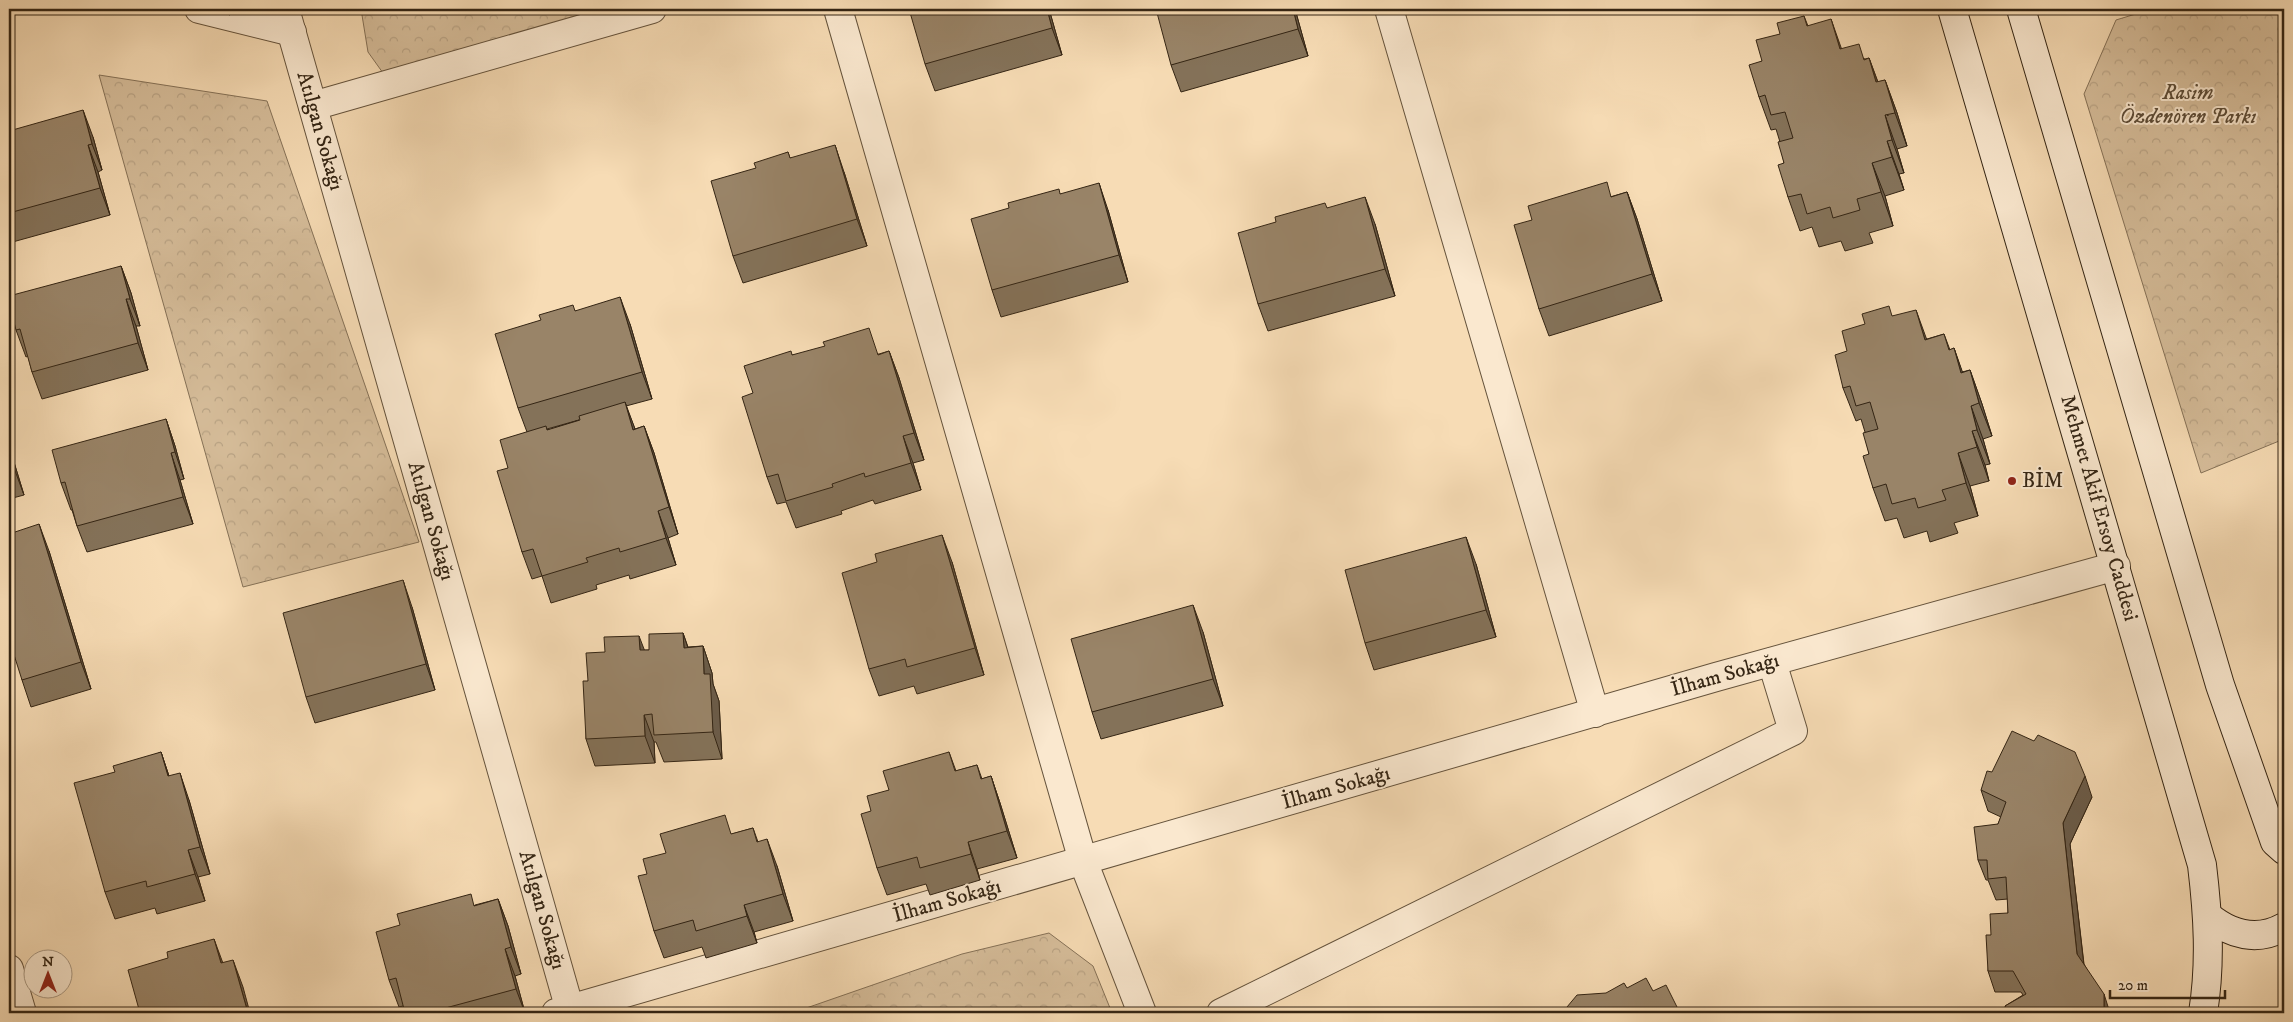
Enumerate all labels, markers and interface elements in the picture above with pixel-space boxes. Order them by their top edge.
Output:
street label: Atılgan Sokağı [291,69,349,193]
park label: Rasim Özdenören Parkı [2120,80,2257,130]
street label: Mehmet Akif Ersoy Caddesi [2054,392,2144,624]
street label: Atılgan Sokağı [402,459,460,583]
place label: BİM [2022,467,2063,494]
marker: BİM [2006,475,2018,487]
street label: İlham Sokağı [1668,646,1782,703]
street label: İlham Sokağı [1279,759,1393,816]
street label: Atılgan Sokağı [513,848,571,972]
street label: İlham Sokağı [890,872,1004,929]
north arrow [22,950,72,1000]
text: N [42,953,54,971]
scale bar [2110,967,2226,999]
text: 20 m [2118,976,2148,995]

